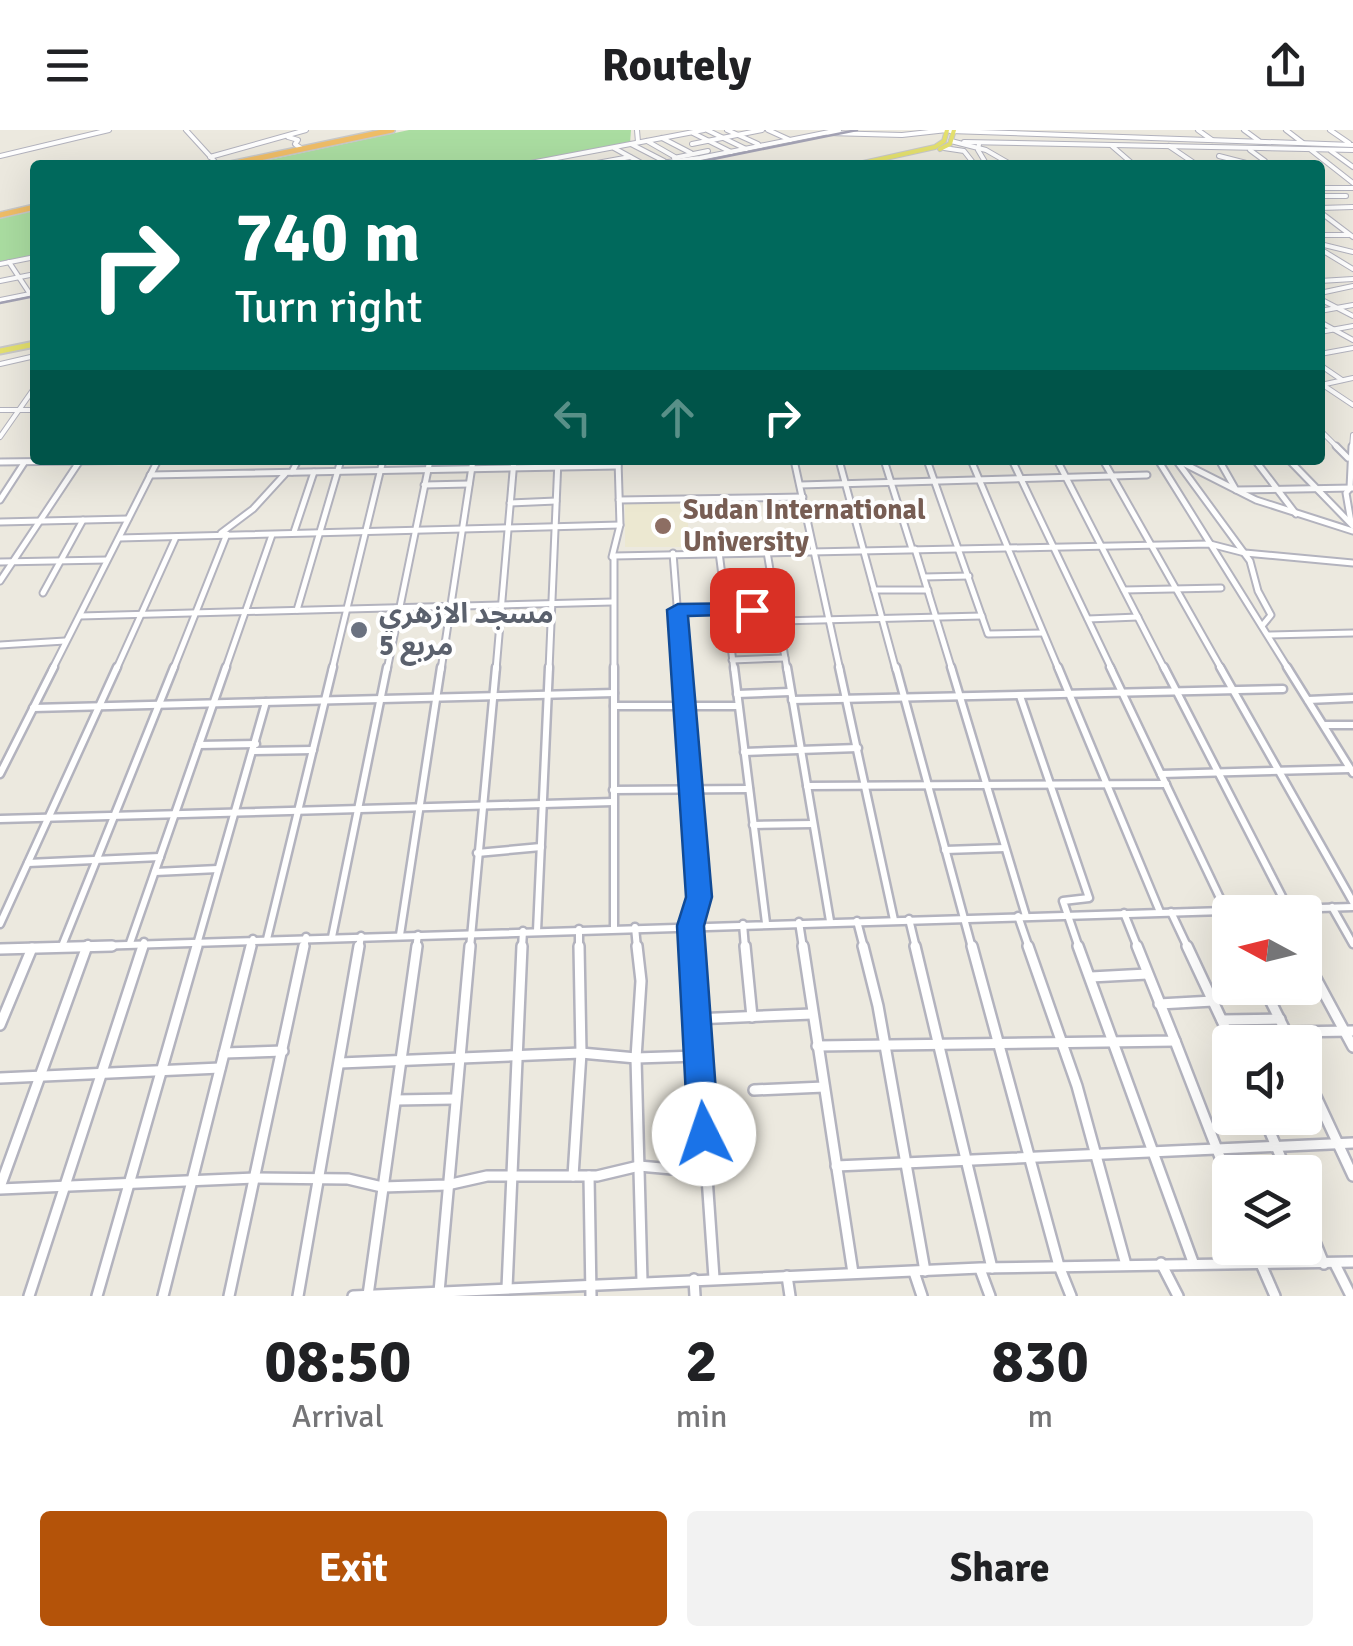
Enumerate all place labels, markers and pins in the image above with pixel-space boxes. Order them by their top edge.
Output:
place label: Sudan International University [683,493,926,559]
marker: Sudan International University [652,515,674,537]
pin [710,568,795,653]
place label: مسجد الازهري مربع 5 [379,597,554,666]
marker: مسجد الازهري مربع 5 [348,619,370,641]

